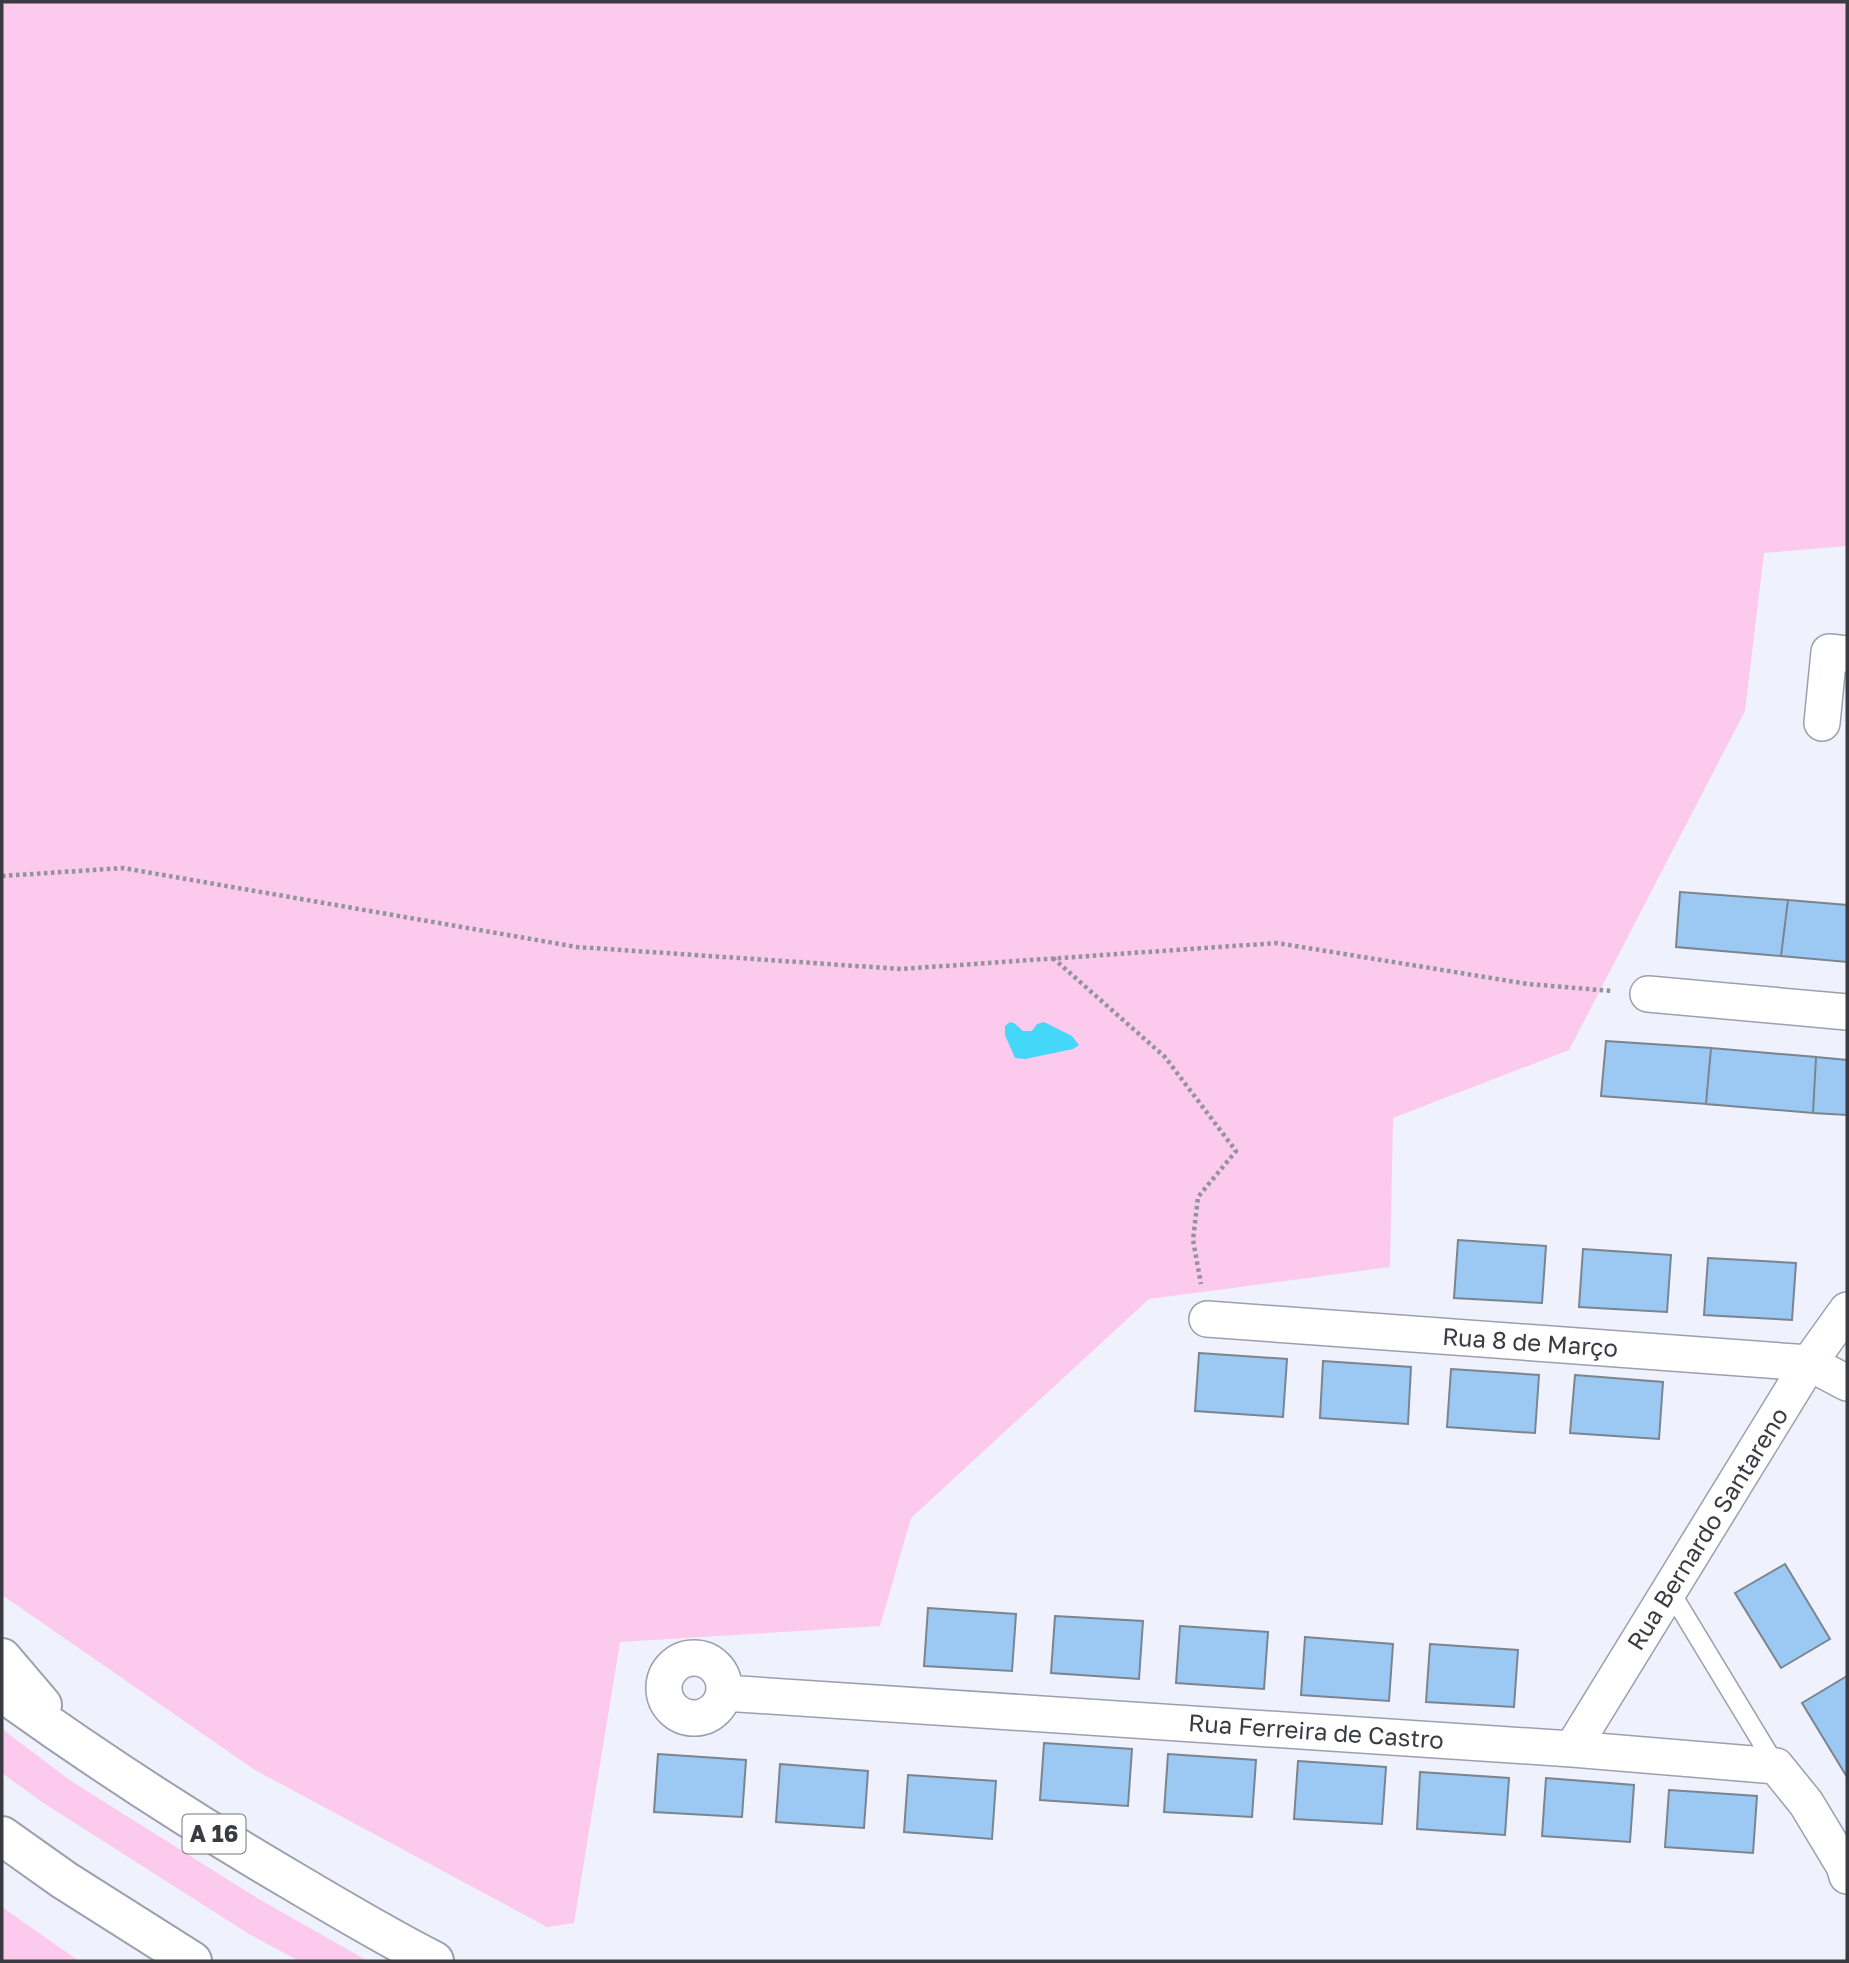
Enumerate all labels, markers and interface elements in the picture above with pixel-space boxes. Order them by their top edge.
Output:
street label: Rua 8 de Março [1441,1321,1619,1362]
street label: Rua Bernardo Santareno [1620,1402,1793,1655]
street label: Rua Ferreira de Castro [1188,1707,1445,1754]
road number: A 16 [182,1814,246,1854]

